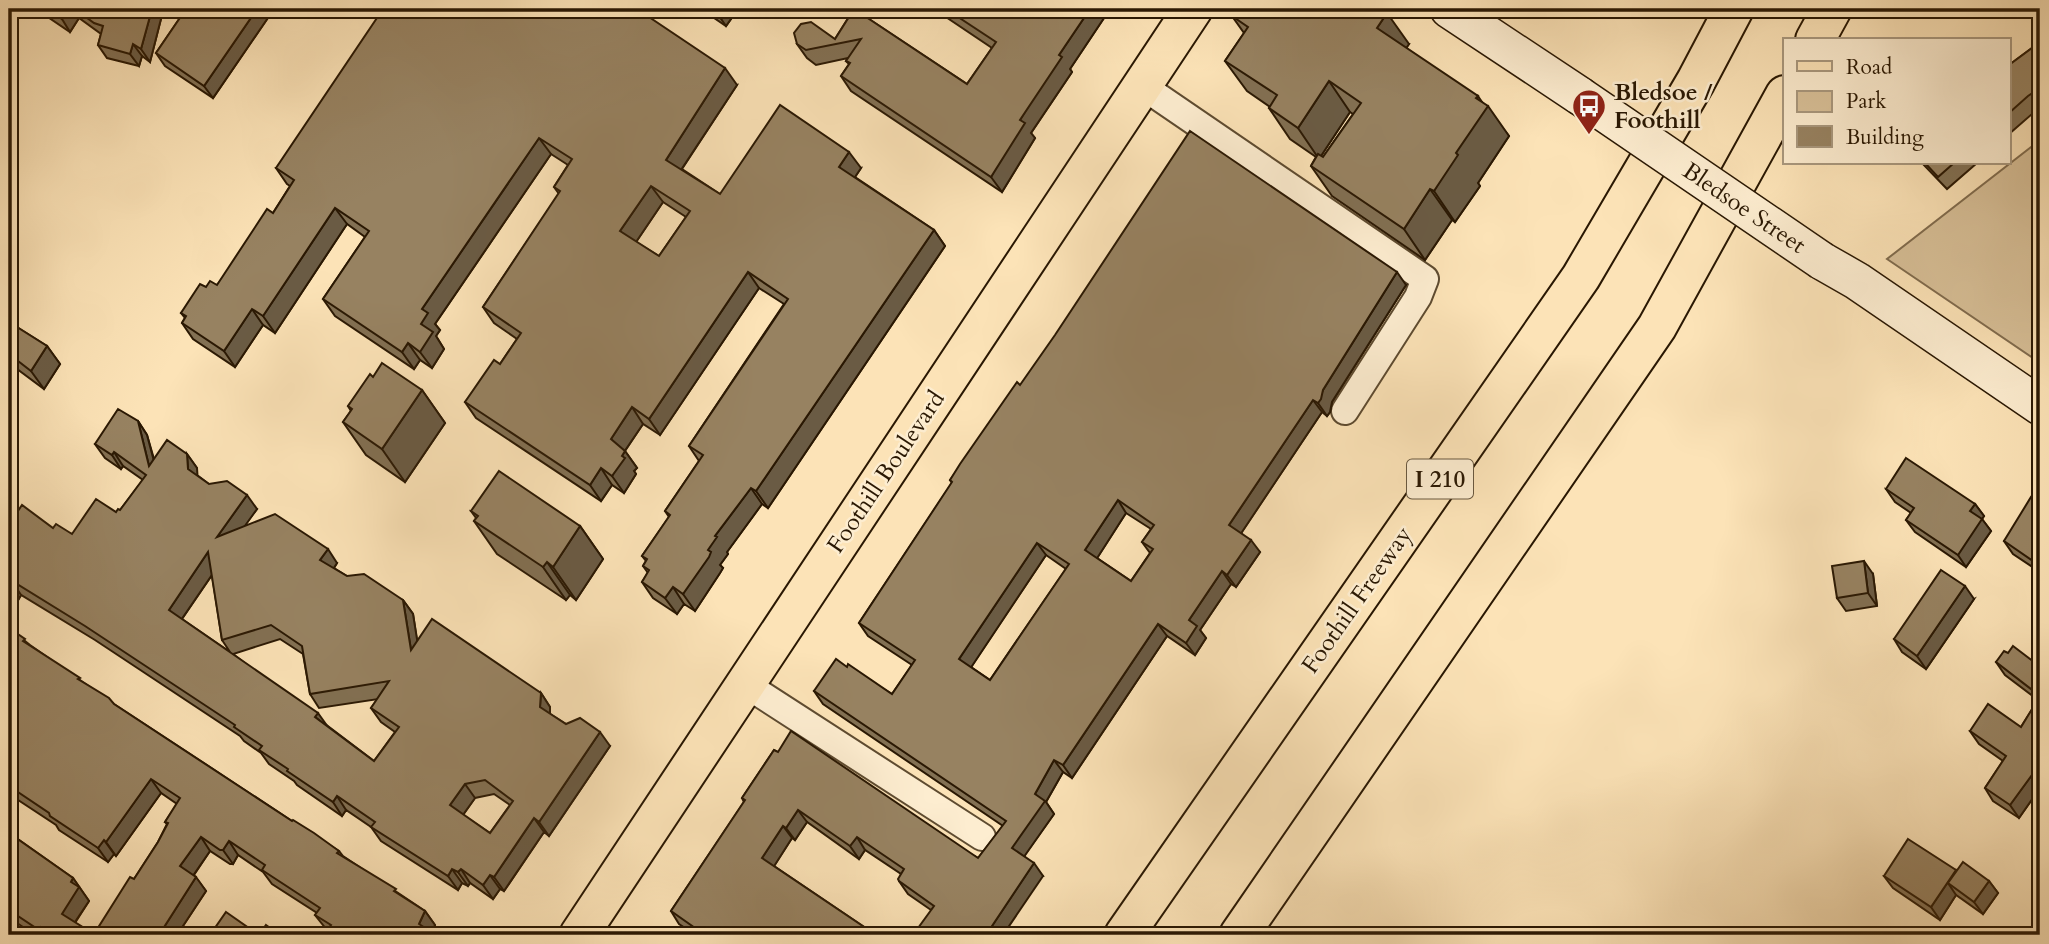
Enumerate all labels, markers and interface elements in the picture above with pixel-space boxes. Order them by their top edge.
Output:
legend [1783,38,2010,164]
text: Road [1846,53,1892,82]
place label: Bledsoe / Foothill [1614,76,1713,137]
bus stop icon: Bledsoe / Foothill [1570,87,1608,136]
text: Park [1846,87,1887,116]
text: Building [1846,123,1924,152]
street label: Bledsoe Street [1676,155,1813,262]
street label: Foothill Boulevard [819,384,953,560]
road number: I 210 [1407,460,1473,499]
street label: Foothill Freeway [1294,520,1420,680]

